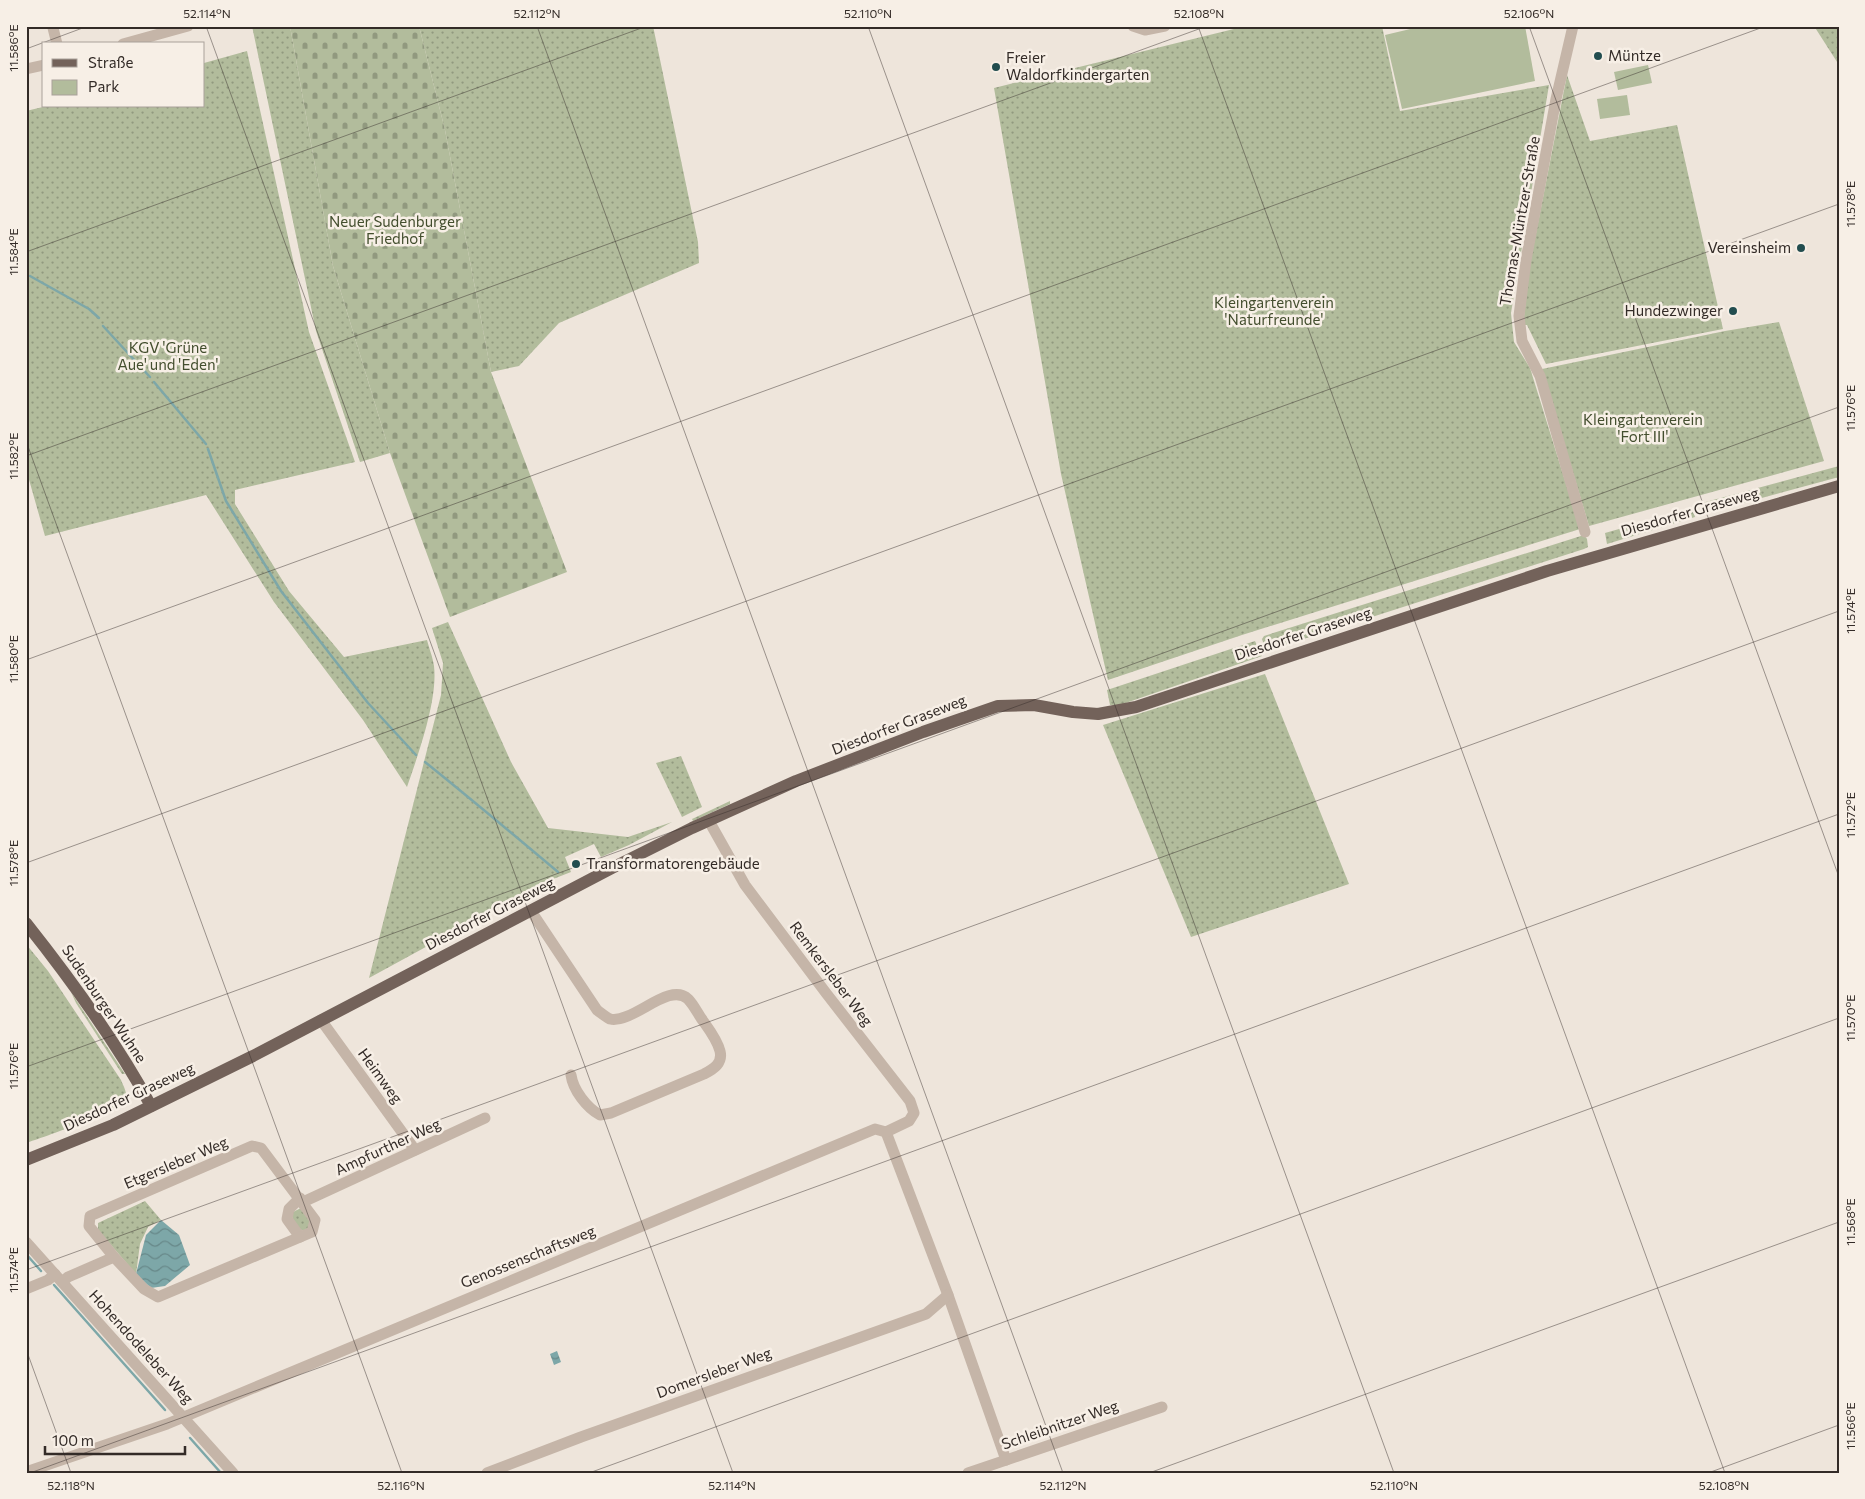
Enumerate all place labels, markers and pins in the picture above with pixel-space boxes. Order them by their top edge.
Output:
place label: Müntze [1608,46,1661,64]
place label: Freier Waldorfkindergarten [1006,48,1149,83]
marker: Müntze [1592,50,1604,62]
marker: Freier Waldorfkindergarten [990,61,1002,73]
place label: Vereinsheim [1707,238,1791,256]
marker: Vereinsheim [1795,242,1807,254]
place label: Hundezwinger [1624,301,1723,319]
marker: Hundezwinger [1727,305,1739,317]
place label: Transformatorengebäude [586,854,760,872]
marker: Transformatorengebäude [570,858,582,870]

